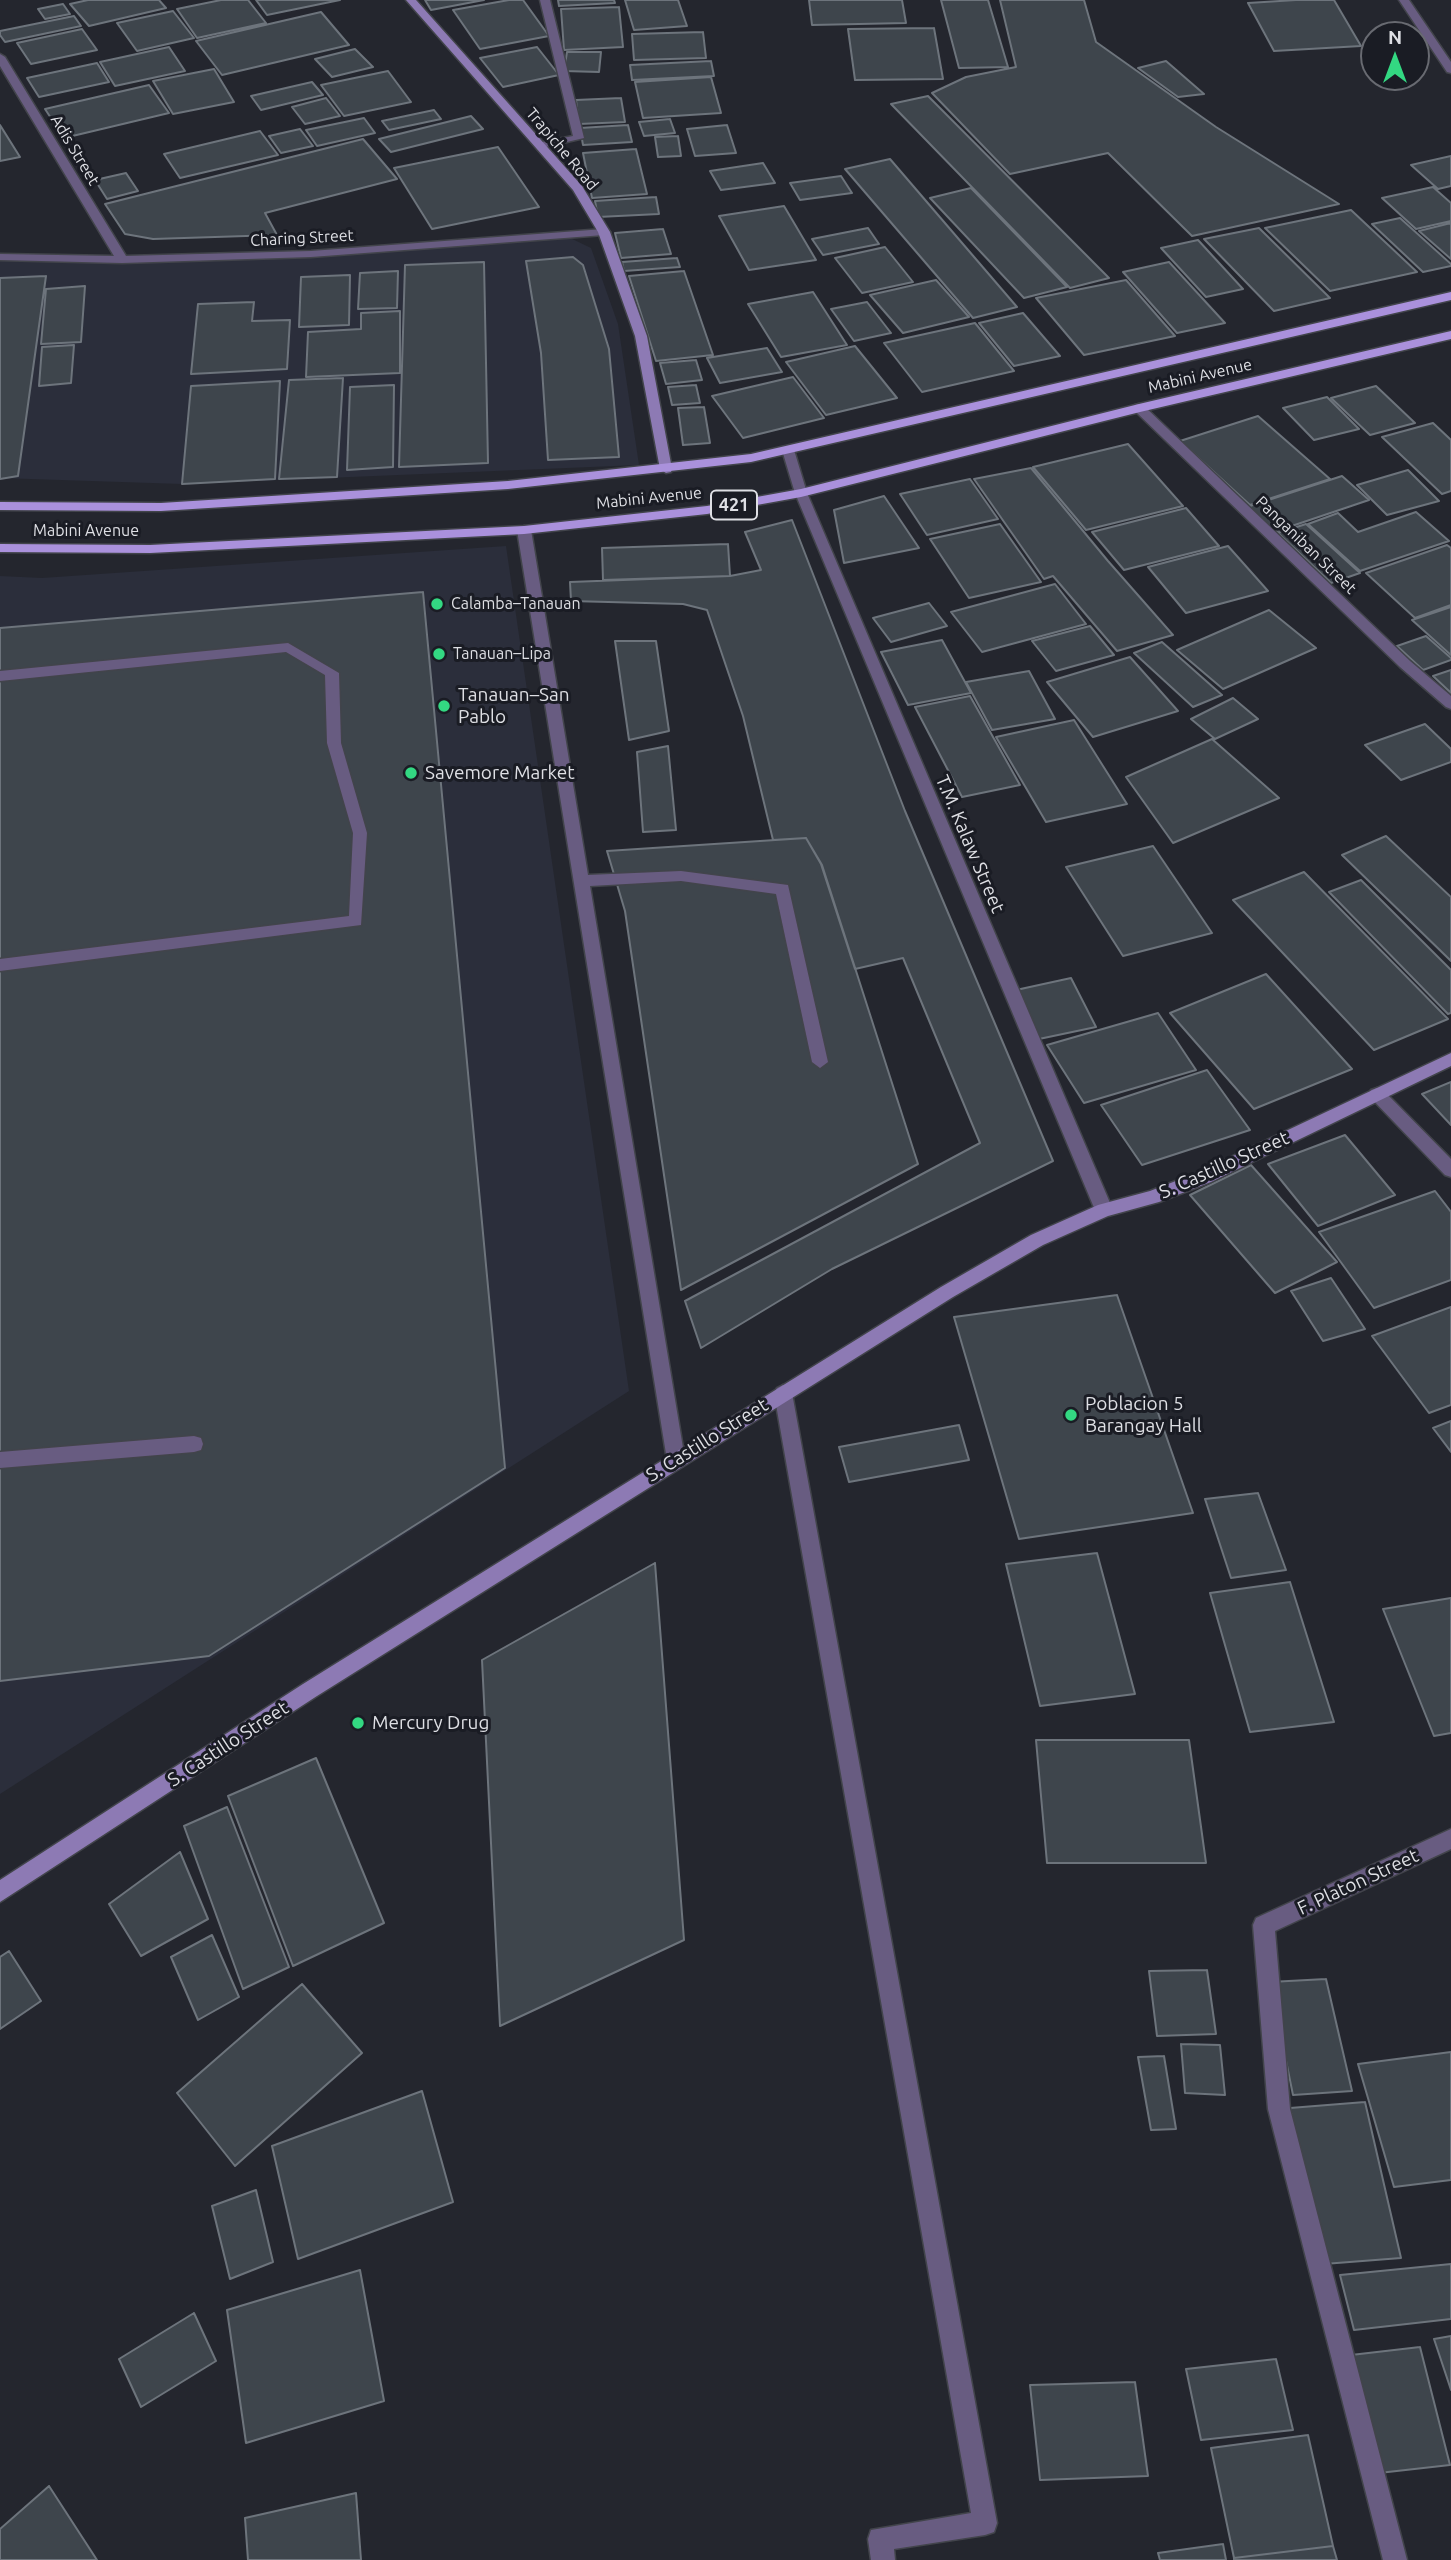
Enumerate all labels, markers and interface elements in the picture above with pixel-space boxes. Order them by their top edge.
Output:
north arrow [1360,21,1430,91]
text: N [1388,26,1402,48]
street label: Trapiche Road [522,104,602,194]
street label: Adis Street [46,111,104,189]
street label: Charing Street [250,226,354,250]
street label: Mabini Avenue [1146,355,1254,397]
street label: Mabini Avenue [595,483,703,513]
road number: 421 [711,490,757,520]
street label: Panganiban Street [1252,492,1360,598]
street label: Mabini Avenue [33,521,139,541]
place label: Calamba–Tanauan [451,594,581,614]
marker: Calamba–Tanauan [429,596,445,612]
place label: Tanauan–Lipa [453,644,551,664]
marker: Tanauan–Lipa [431,646,447,662]
place label: Tanauan–San Pablo [458,684,570,728]
marker: Tanauan–San Pablo [436,698,452,714]
place label: Savemore Market [425,762,575,784]
marker: Savemore Market [403,765,419,781]
street label: T.M. Kalaw Street [931,772,1009,916]
street label: S. Castillo Street [1156,1126,1292,1204]
street label: S. Castillo Street [642,1393,772,1487]
place label: Poblacion 5 Barangay Hall [1085,1393,1202,1437]
marker: Poblacion 5 Barangay Hall [1063,1407,1079,1423]
street label: S. Castillo Street [163,1696,293,1792]
place label: Mercury Drug [372,1712,489,1734]
marker: Mercury Drug [350,1715,366,1731]
street label: F. Platon Street [1294,1844,1422,1920]

